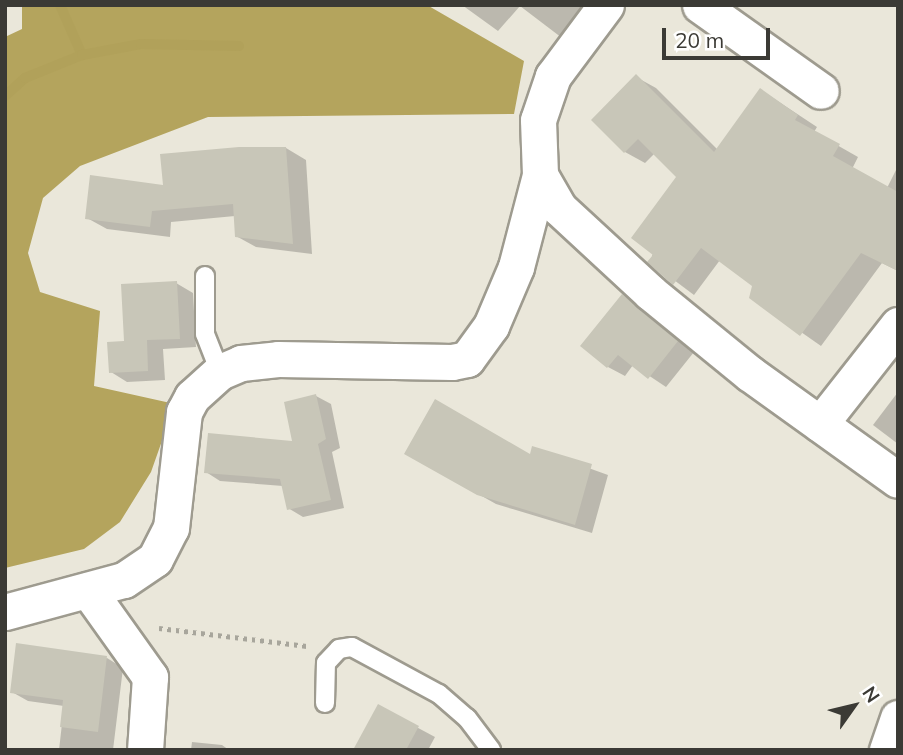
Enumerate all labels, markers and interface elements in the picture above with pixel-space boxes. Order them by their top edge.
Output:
scale bar [665,14,774,58]
text: 20 m [675,27,724,53]
north arrow [819,671,889,741]
text: N [857,682,885,707]

